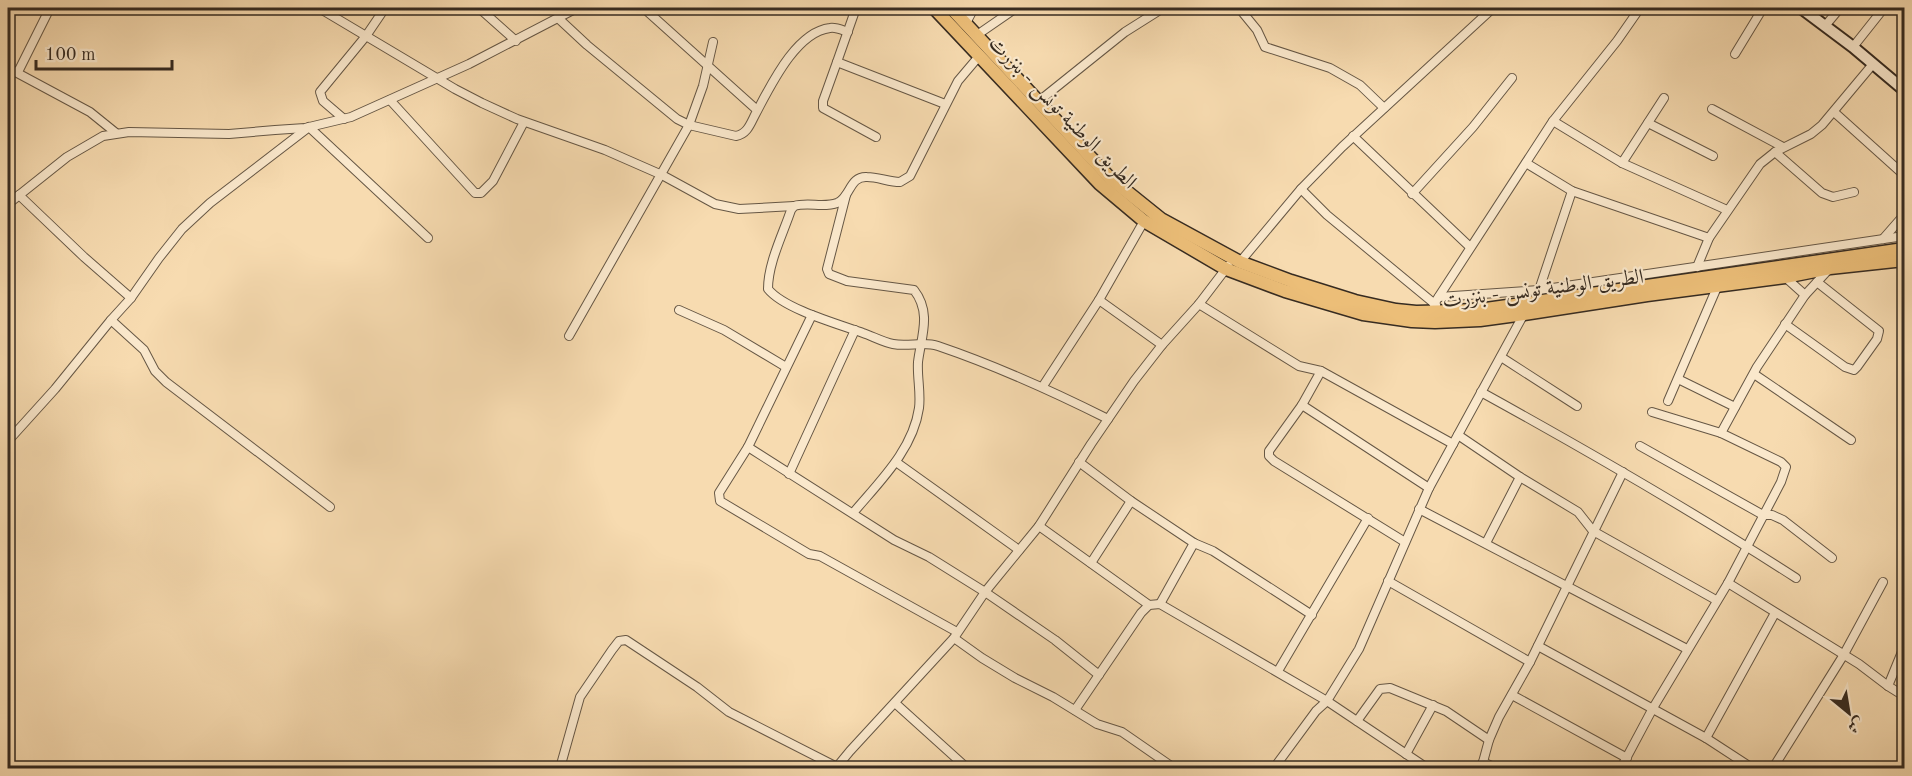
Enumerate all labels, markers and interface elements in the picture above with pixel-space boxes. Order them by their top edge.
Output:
scale bar [36,33,172,71]
street label: الطريق الوطنية تونس - بنزرت [983,33,1140,195]
text: 100 m [45,46,96,64]
street label: الطريق الوطنية تونس - بنزرت [1441,267,1645,314]
north arrow [1819,683,1879,743]
text: ش [1845,713,1866,735]

